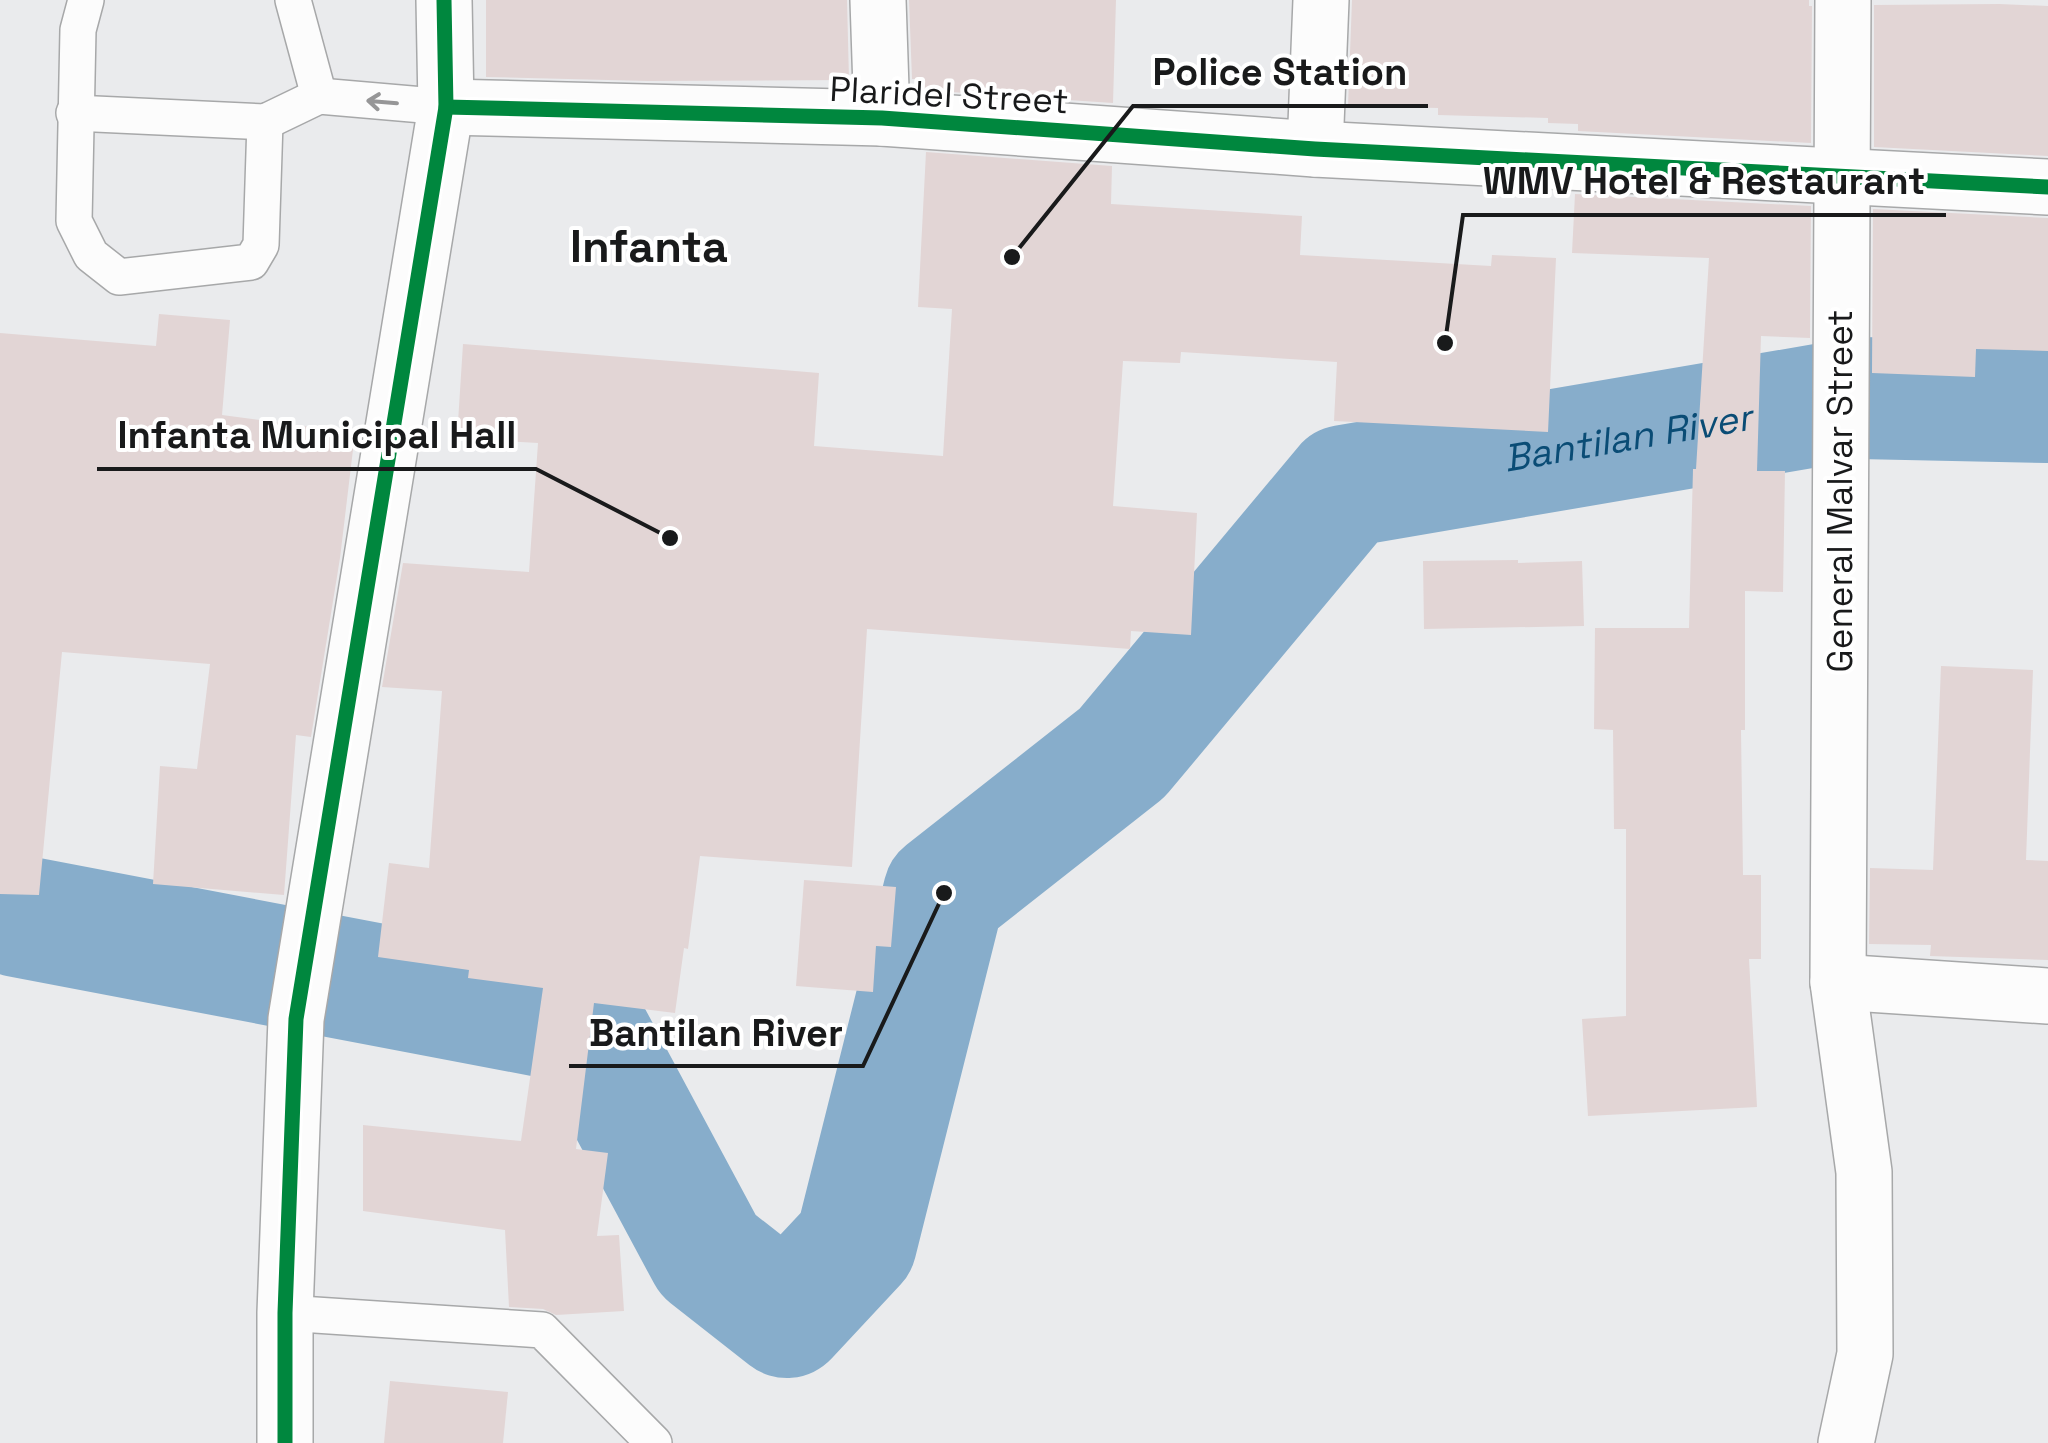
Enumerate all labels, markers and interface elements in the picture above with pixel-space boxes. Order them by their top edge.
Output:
callout: Police Station [1133,38,1428,106]
text: Police Station [1153,48,1407,96]
street label: Plaridel Street [828,67,1070,123]
one-way arrow [367,92,399,111]
callout: WMV Hotel & Restaurant [1463,147,1946,215]
text: WMV Hotel & Restaurant [1483,157,1925,205]
district label: Infanta [570,218,728,275]
street label: General Malvar Street [1818,310,1862,672]
water label: Bantilan River [1500,392,1759,482]
callout: Infanta Municipal Hall [97,401,536,469]
text: Infanta Municipal Hall [118,411,516,459]
callout: Bantilan River [569,998,863,1066]
text: Bantilan River [589,1009,843,1057]

